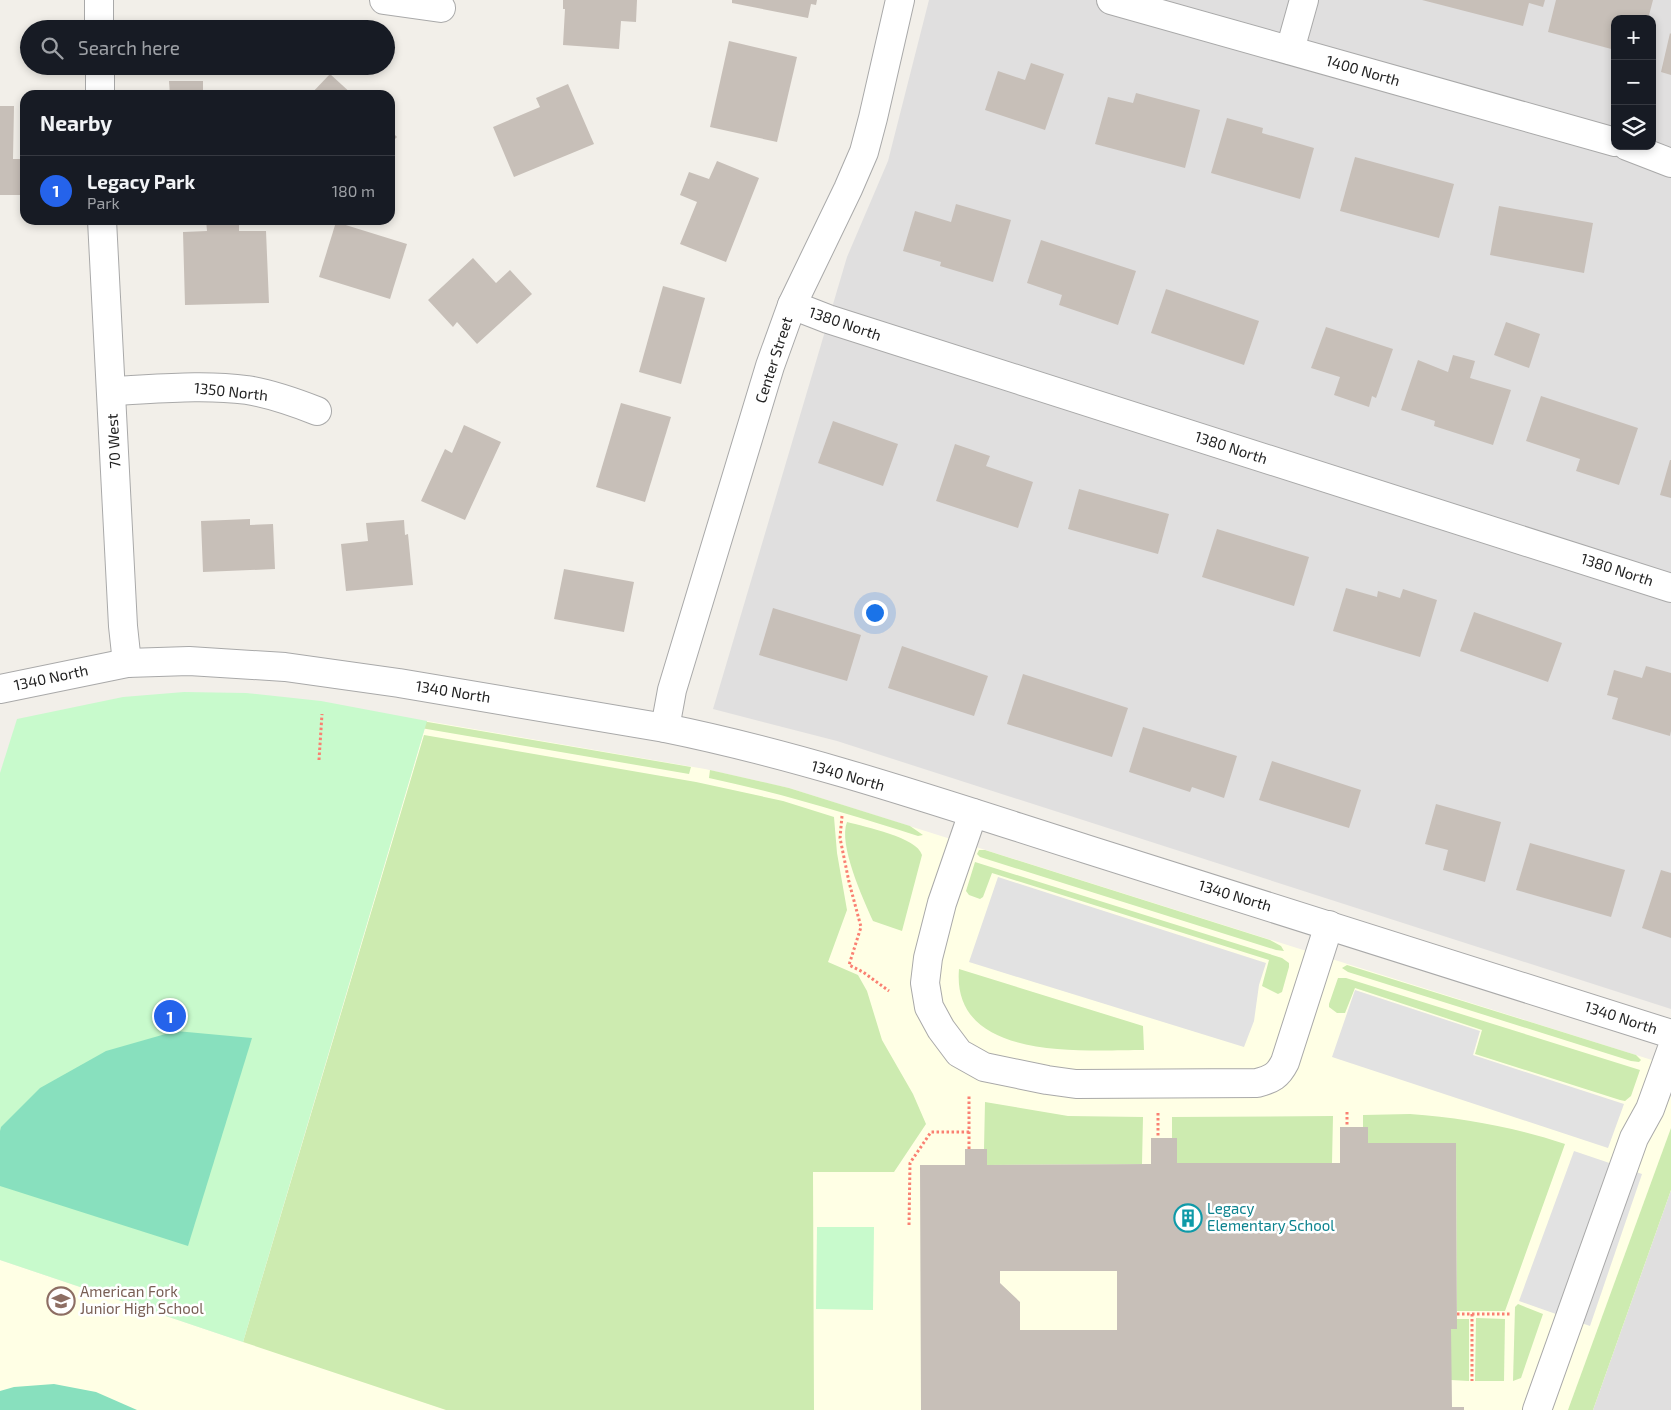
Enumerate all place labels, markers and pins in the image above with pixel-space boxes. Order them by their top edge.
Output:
pin: 1 [154,997,186,1035]
place label: Legacy Elementary School [1207,1199,1335,1234]
building icon: Legacy Elementary School [1173,1203,1203,1233]
place label: American Fork Junior High School [80,1282,204,1317]
school or university icon: American Fork Junior High School [46,1286,76,1316]

